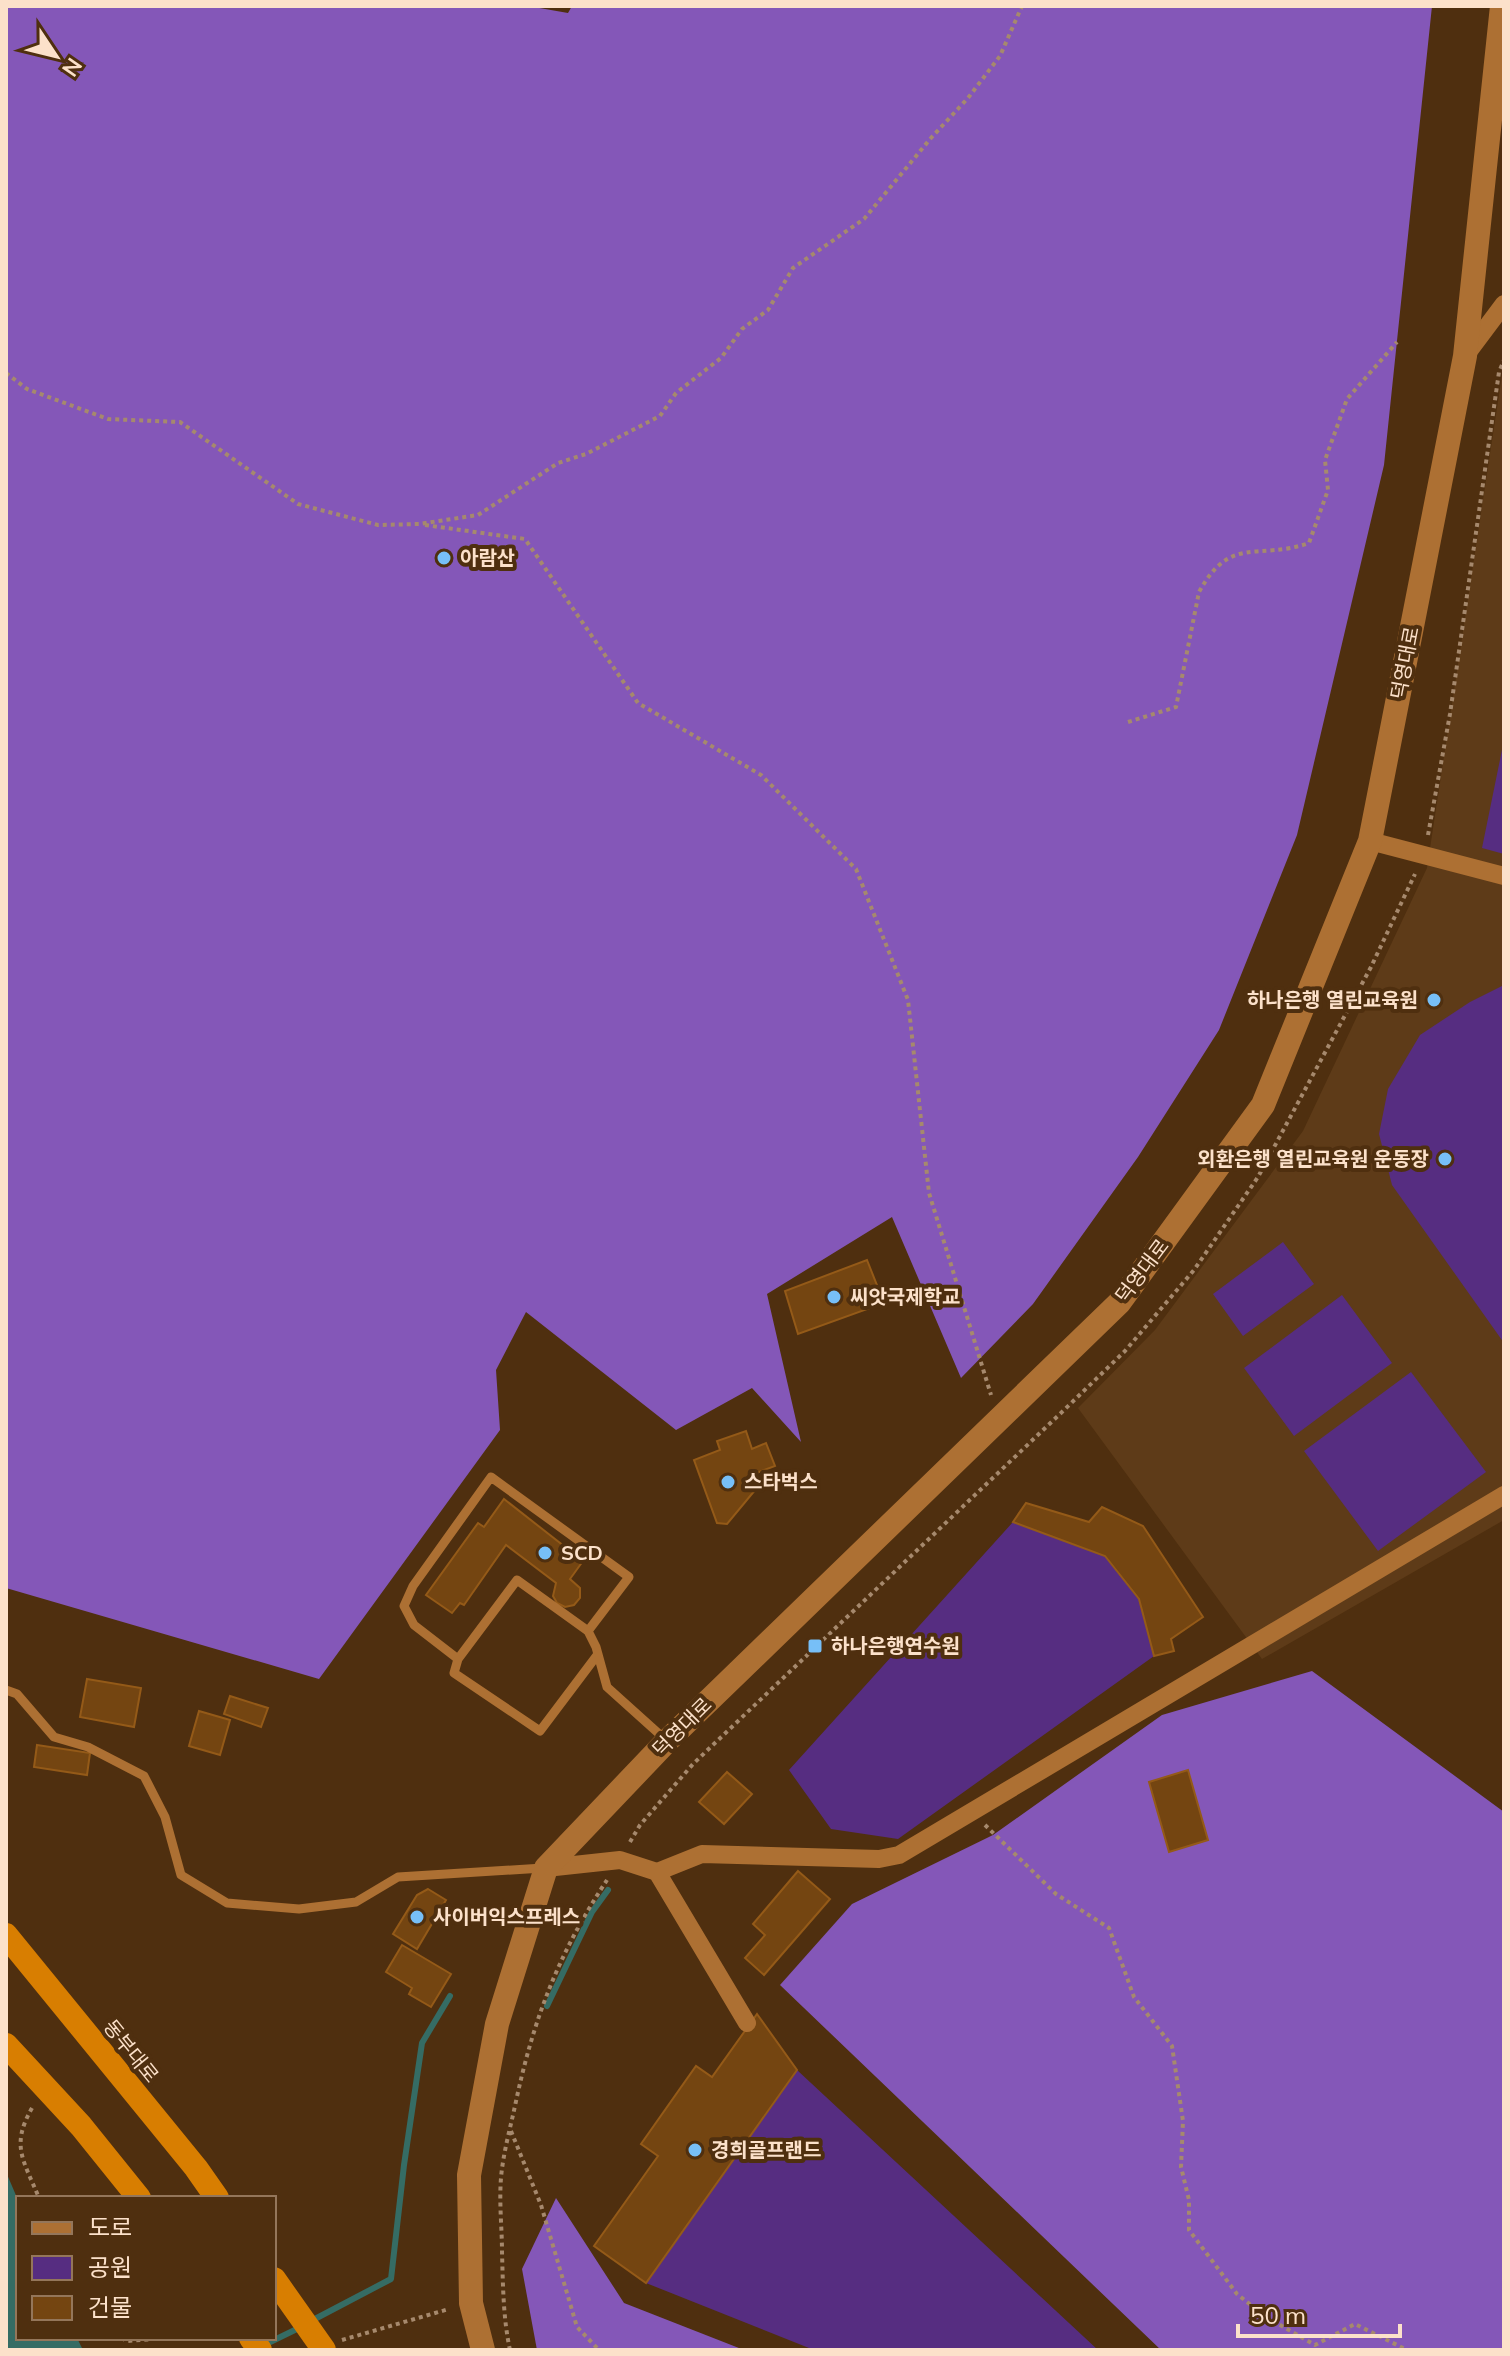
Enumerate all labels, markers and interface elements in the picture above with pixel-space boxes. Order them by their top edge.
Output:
north arrow [16,16,96,96]
text: N [56,53,89,82]
place label: 아람산 [460,545,515,570]
marker: 아람산 [435,549,453,567]
street label: 덕영대로 [1385,624,1424,701]
place label: 하나은행 열린교육원 [1247,987,1418,1012]
marker: 하나은행 열린교육원 [1425,991,1443,1009]
place label: 외환은행 열린교육원 운동장 [1197,1146,1429,1171]
marker: 외환은행 열린교육원 운동장 [1436,1150,1454,1168]
street label: 덕영대로 [1109,1234,1174,1308]
place label: 씨앗국제학교 [850,1284,960,1309]
marker: 씨앗국제학교 [825,1288,843,1306]
place label: 스타벅스 [744,1469,818,1494]
marker: 스타벅스 [719,1473,737,1491]
place label: SCD [561,1540,603,1565]
marker: SCD [536,1544,554,1562]
place label: 하나은행연수원 [831,1633,960,1658]
marker: 하나은행연수원 [806,1637,824,1655]
street label: 덕영대로 [647,1692,717,1762]
place label: 사이버익스프레스 [433,1904,580,1929]
marker: 사이버익스프레스 [408,1908,426,1926]
street label: 동부대로 [99,2014,164,2087]
place label: 경희골프랜드 [711,2137,821,2162]
marker: 경희골프랜드 [686,2141,704,2159]
legend [16,2196,276,2340]
text: 도로 [88,2212,132,2242]
text: 공원 [88,2252,132,2282]
scale bar [1238,2288,1400,2338]
text: 건물 [88,2292,132,2322]
text: 50 m [1250,2300,1306,2330]

